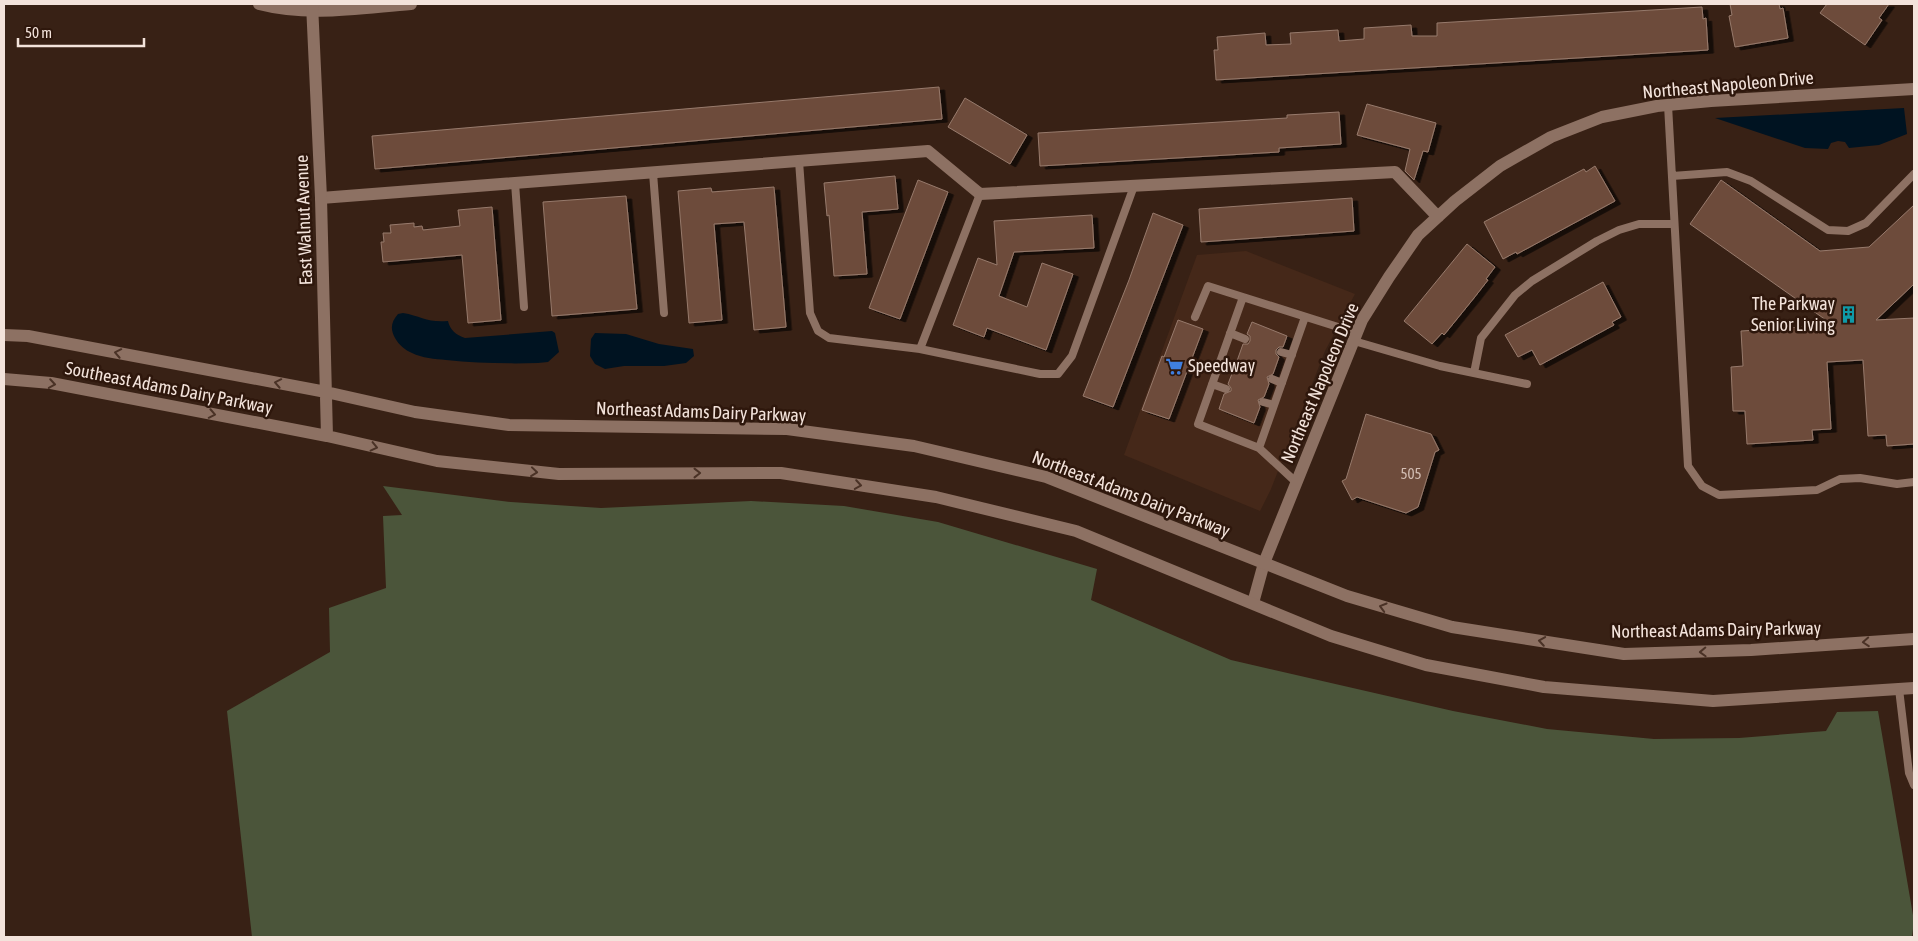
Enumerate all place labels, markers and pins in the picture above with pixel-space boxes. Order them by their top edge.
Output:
place label: The Parkway Senior Living [1751,293,1835,335]
building icon: The Parkway Senior Living [1839,304,1859,324]
place label: Speedway [1188,355,1255,376]
supermarket icon: Speedway [1164,356,1184,376]

